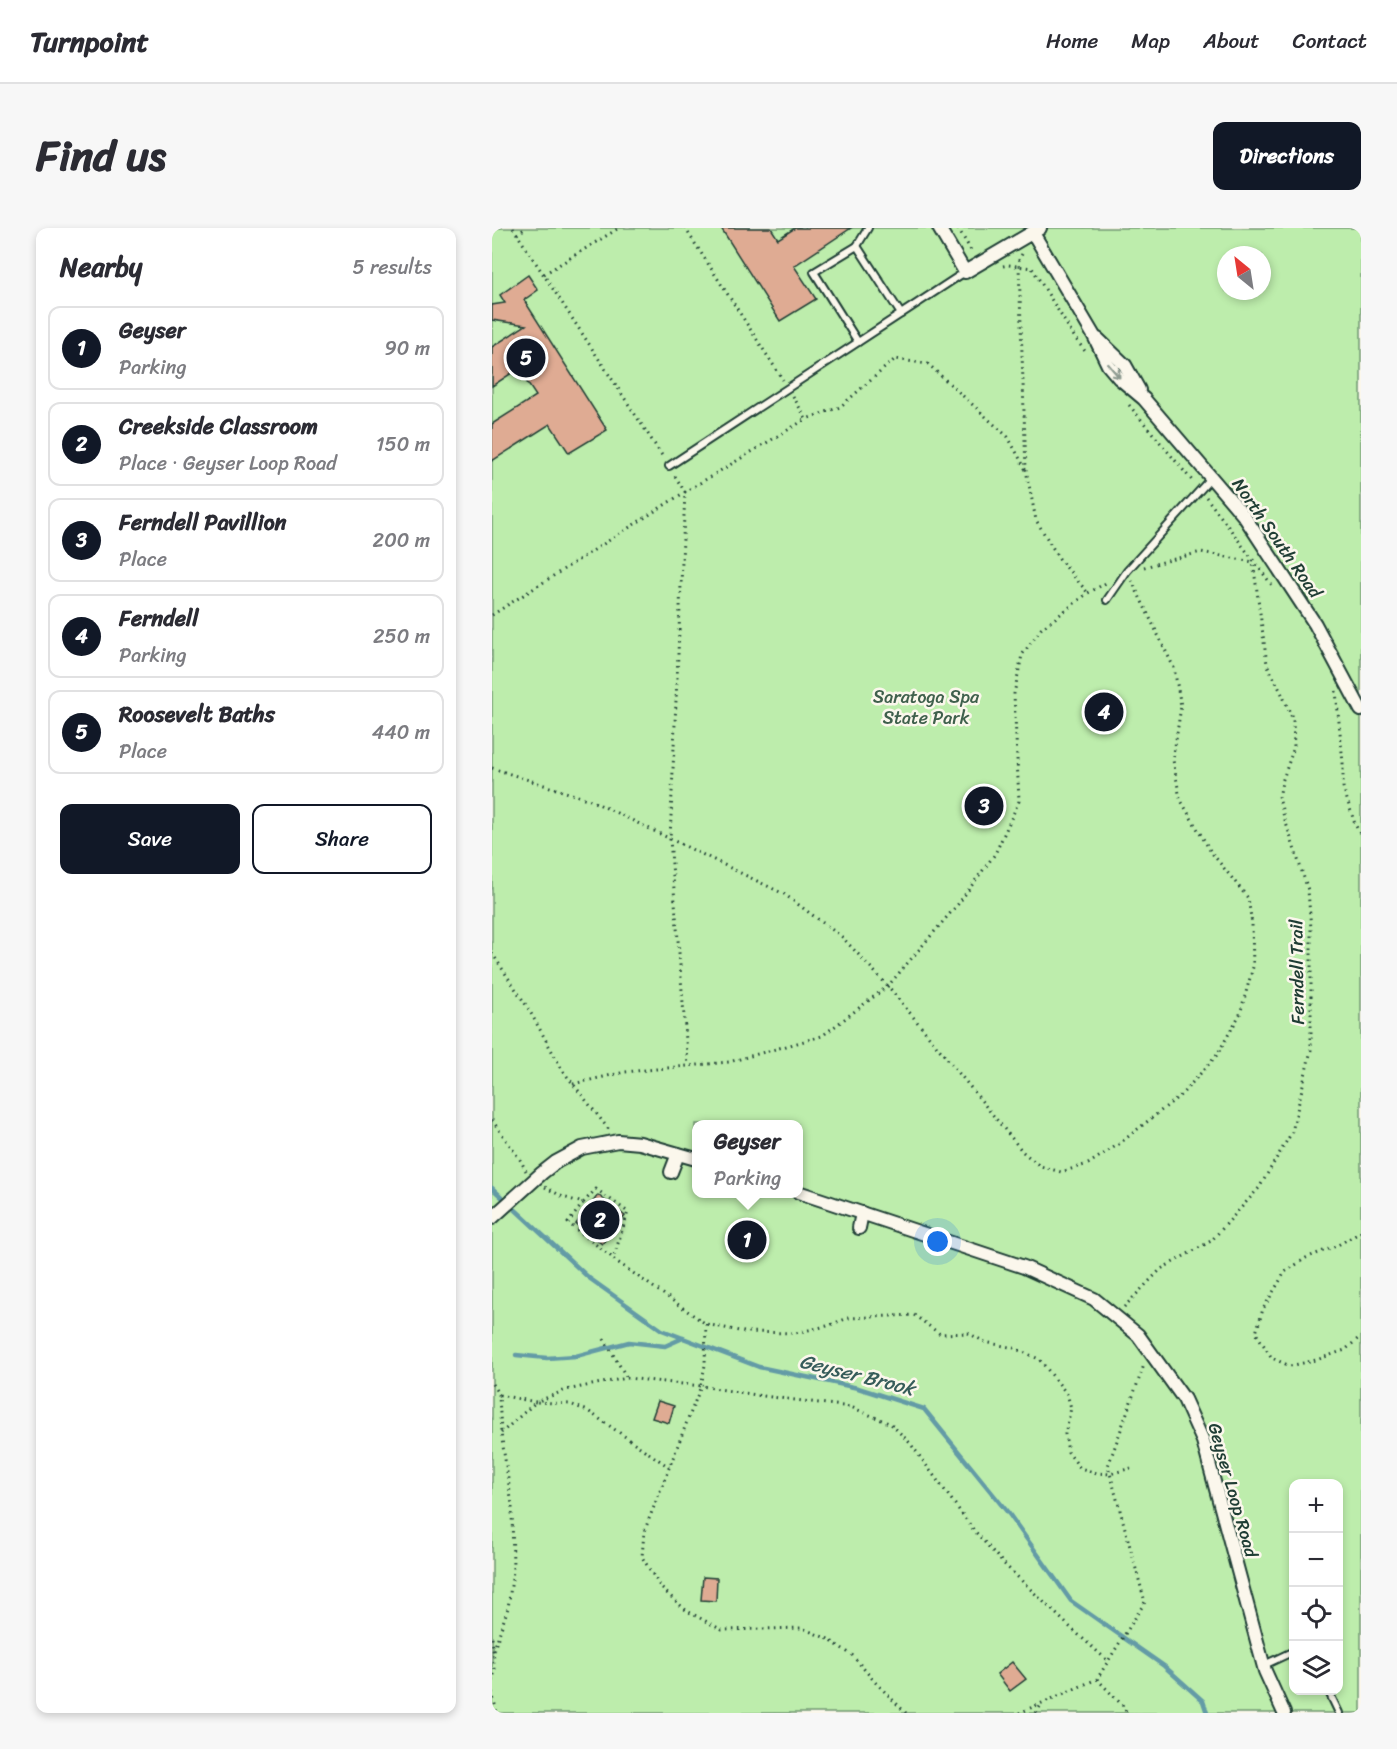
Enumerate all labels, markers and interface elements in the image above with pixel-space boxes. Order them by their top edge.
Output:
text: Turnpoint [30,17,149,66]
text: Home [1046,22,1098,60]
text: Map [1131,22,1170,60]
text: About [1203,22,1260,60]
text: Contact [1293,22,1367,60]
text: Find us [36,119,166,193]
button: Directions [1213,122,1361,190]
text: Nearby [60,244,142,290]
north arrow [1217,246,1271,300]
text: 5 results [353,250,432,285]
text: Geyser [119,311,186,350]
text: 1 [77,331,86,366]
text: 90 m [385,331,430,366]
pin: 5 [507,336,546,380]
text: Parking [119,350,186,385]
one-way arrow [1107,363,1121,378]
text: Creekside Classroom [119,407,318,446]
text: 2 [76,427,87,462]
text: 150 m [376,427,430,462]
text: Place · Geyser Loop Road [119,446,337,481]
street label: North South Road [1223,471,1332,606]
text: Ferndell Pavillion [119,503,287,542]
text: 3 [76,523,87,558]
text: 200 m [373,523,430,558]
text: Place [119,542,167,577]
text: Ferndell [119,599,199,638]
text: 4 [75,619,88,654]
text: 250 m [373,619,430,654]
text: Parking [119,638,186,673]
park label: Saratoga Spa State Park [873,681,980,734]
pin: 4 [1084,690,1124,734]
text: Roosevelt Baths [119,695,275,734]
text: 5 [75,715,88,750]
text: 440 m [372,715,430,750]
text: Place [119,734,167,769]
pin: 3 [964,784,1004,828]
button: Save [60,804,240,874]
button: Share [252,804,432,874]
street label: Ferndell Trail [1280,918,1314,1025]
popup [692,1120,803,1198]
text: Geyser [714,1122,781,1161]
text: Parking [714,1161,781,1196]
pin: 2 [580,1198,620,1242]
pin: 1 [728,1218,766,1262]
your location [923,1227,952,1256]
water label: Geyser Brook [796,1344,921,1407]
street label: Geyser Loop Road [1199,1419,1268,1562]
map controls [1289,1479,1343,1695]
button: + [1289,1479,1343,1533]
button: − [1289,1533,1343,1587]
button: locate [1289,1587,1343,1641]
button: layers [1289,1641,1343,1695]

